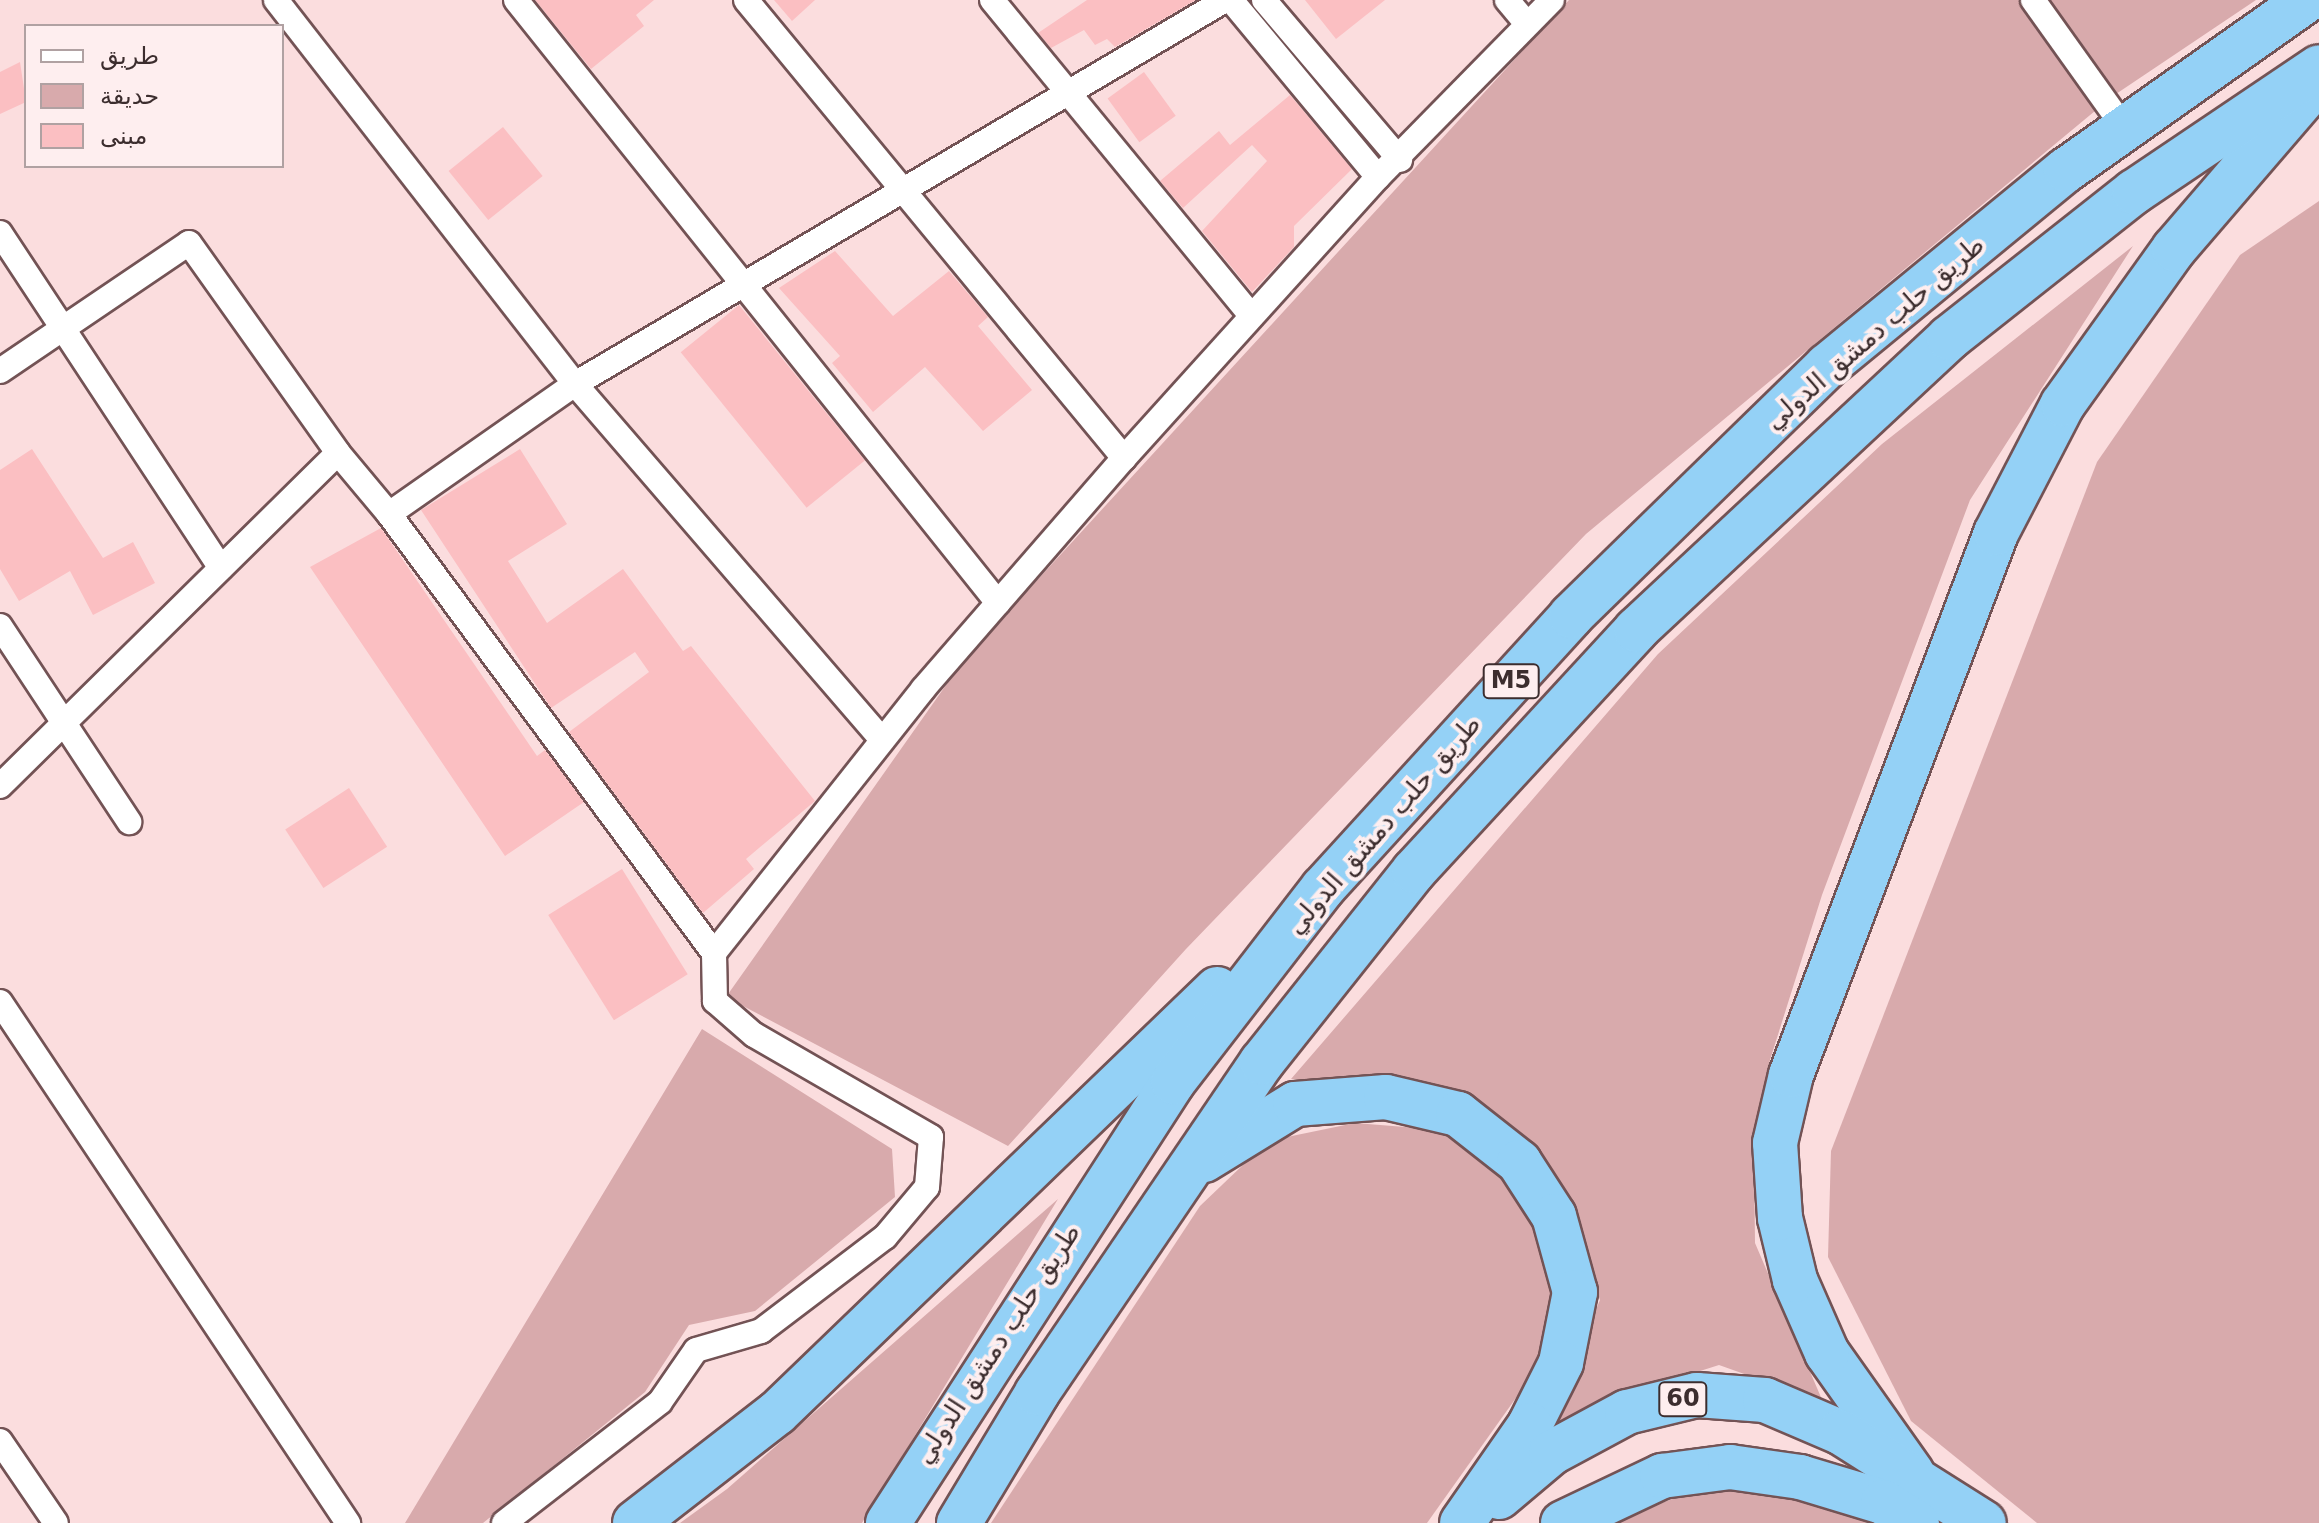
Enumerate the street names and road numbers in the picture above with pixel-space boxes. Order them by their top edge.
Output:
street label: طريق حلب دمشق الدولي [1759,229,1991,437]
road number: M5 [1481,661,1541,701]
street label: طريق حلب دمشق الدولي [1280,709,1488,941]
street label: طريق حلب دمشق الدولي [909,1218,1087,1470]
road number: 60 [1657,1379,1709,1419]

